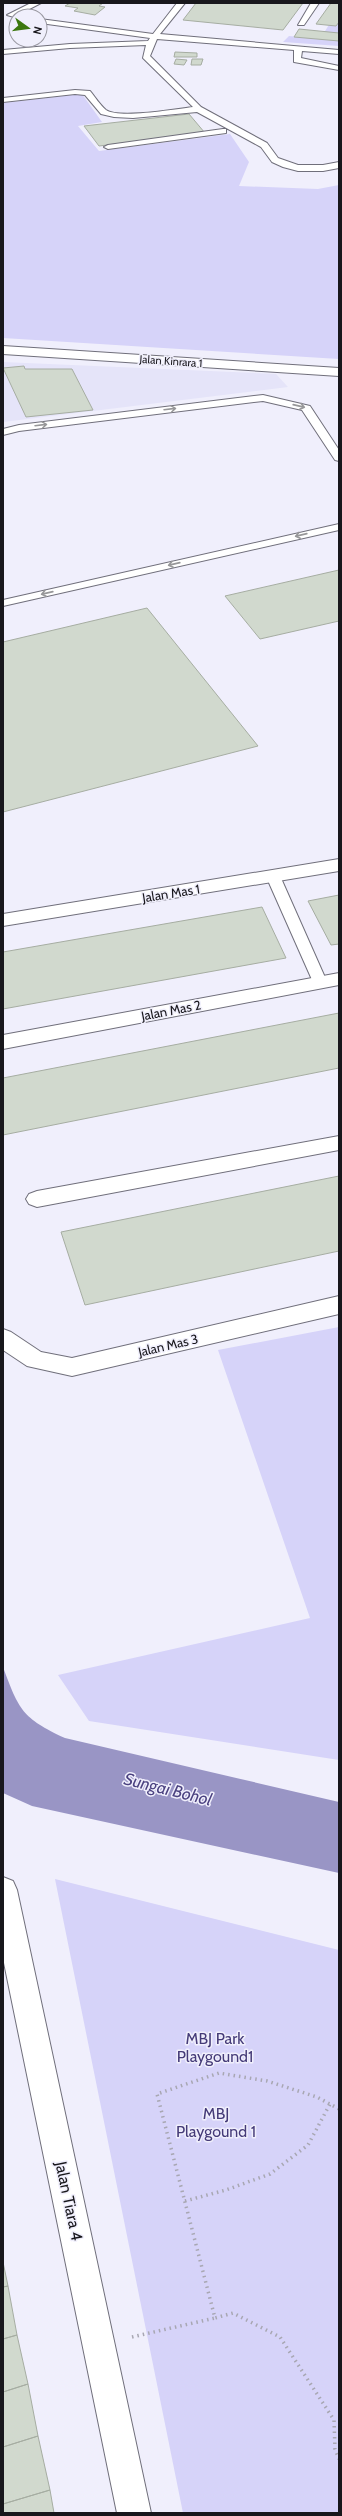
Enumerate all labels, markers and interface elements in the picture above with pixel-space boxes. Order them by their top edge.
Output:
north arrow [8,8,48,48]
text: N [30,25,45,36]
street label: Jalan Kinrara 1 [138,352,203,370]
one-way arrow [292,403,305,411]
one-way arrow [163,406,176,413]
one-way arrow [34,422,47,429]
one-way arrow [295,532,308,540]
one-way arrow [168,561,181,569]
one-way arrow [41,590,54,597]
street label: Jalan Mas 1 [140,881,201,906]
street label: Jalan Mas 2 [139,996,203,1024]
street label: Jalan Mas 3 [136,1330,200,1360]
water label: Sungai Bohol [122,1768,214,1810]
park label: MBJ Park Playgound1 [177,2029,253,2066]
park label: MBJ Playgound 1 [176,2104,256,2141]
street label: Jalan Tiara 4 [51,2159,87,2242]

